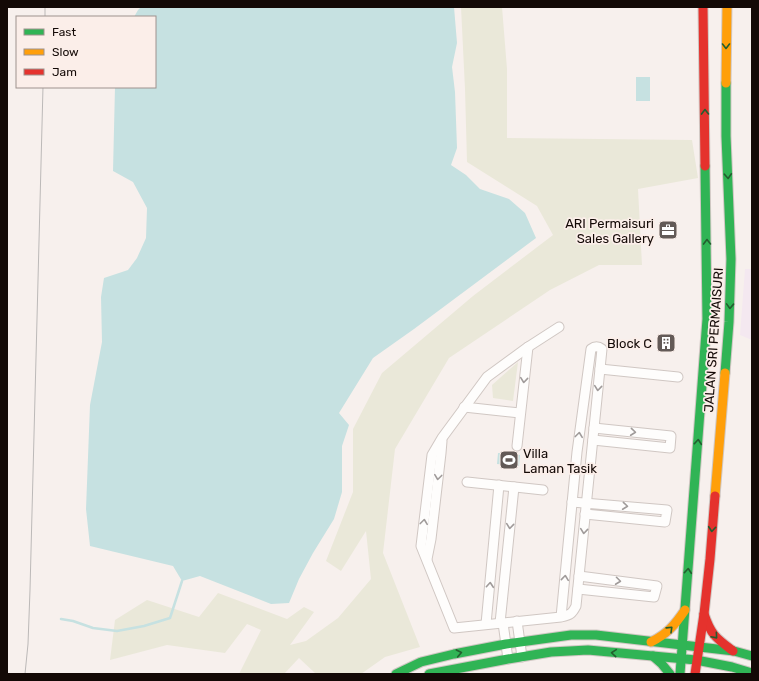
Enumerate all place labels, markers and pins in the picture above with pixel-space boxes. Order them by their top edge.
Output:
place label: ARI Permaisuri Sales Gallery [565,216,654,246]
office icon: ARI Permaisuri Sales Gallery [657,219,679,241]
building icon: Block C [655,332,677,354]
place label: Block C [607,336,652,351]
place label: Villa Laman Tasik [523,446,597,476]
sports icon: Villa Laman Tasik [498,449,520,471]

